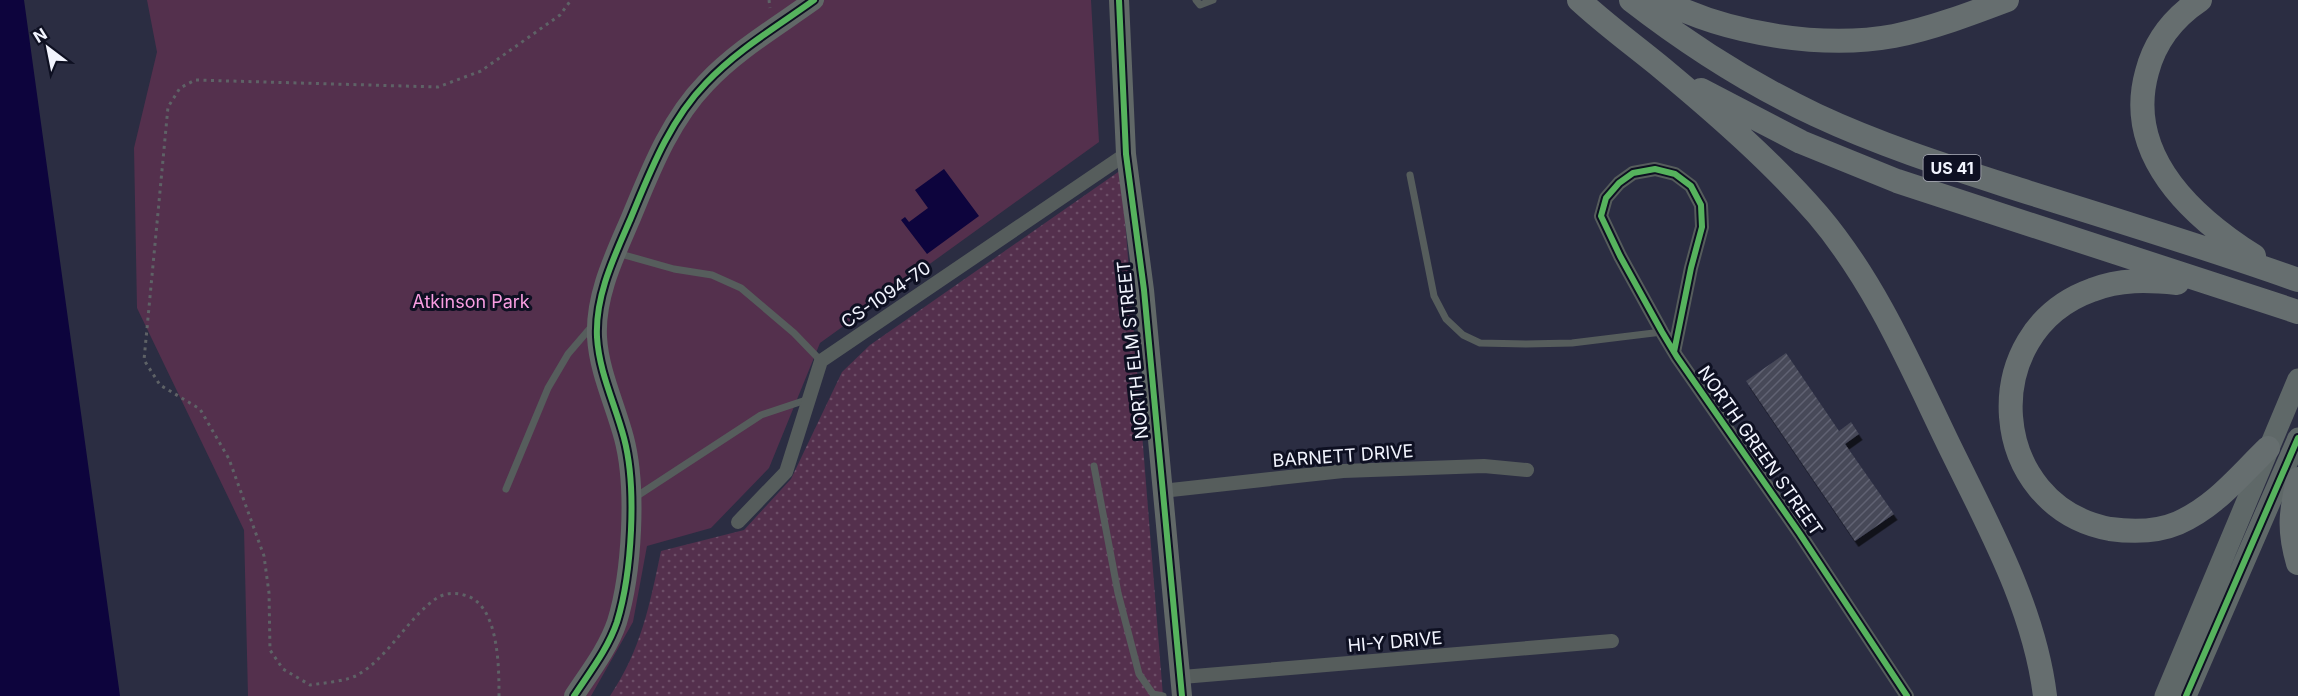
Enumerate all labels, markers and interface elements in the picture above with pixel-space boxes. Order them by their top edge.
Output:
north arrow [18,18,78,78]
text: N [30,24,51,47]
road number: US 41 [1924,155,1980,181]
street label: CS-1094-70 [837,257,935,332]
street label: NORTH ELM STREET [1113,260,1152,440]
park label: Atkinson Park [412,291,530,312]
street label: NORTH GREEN STREET [1694,362,1827,540]
street label: BARNETT DRIVE [1272,440,1414,471]
street label: HI-Y DRIVE [1347,627,1443,656]

